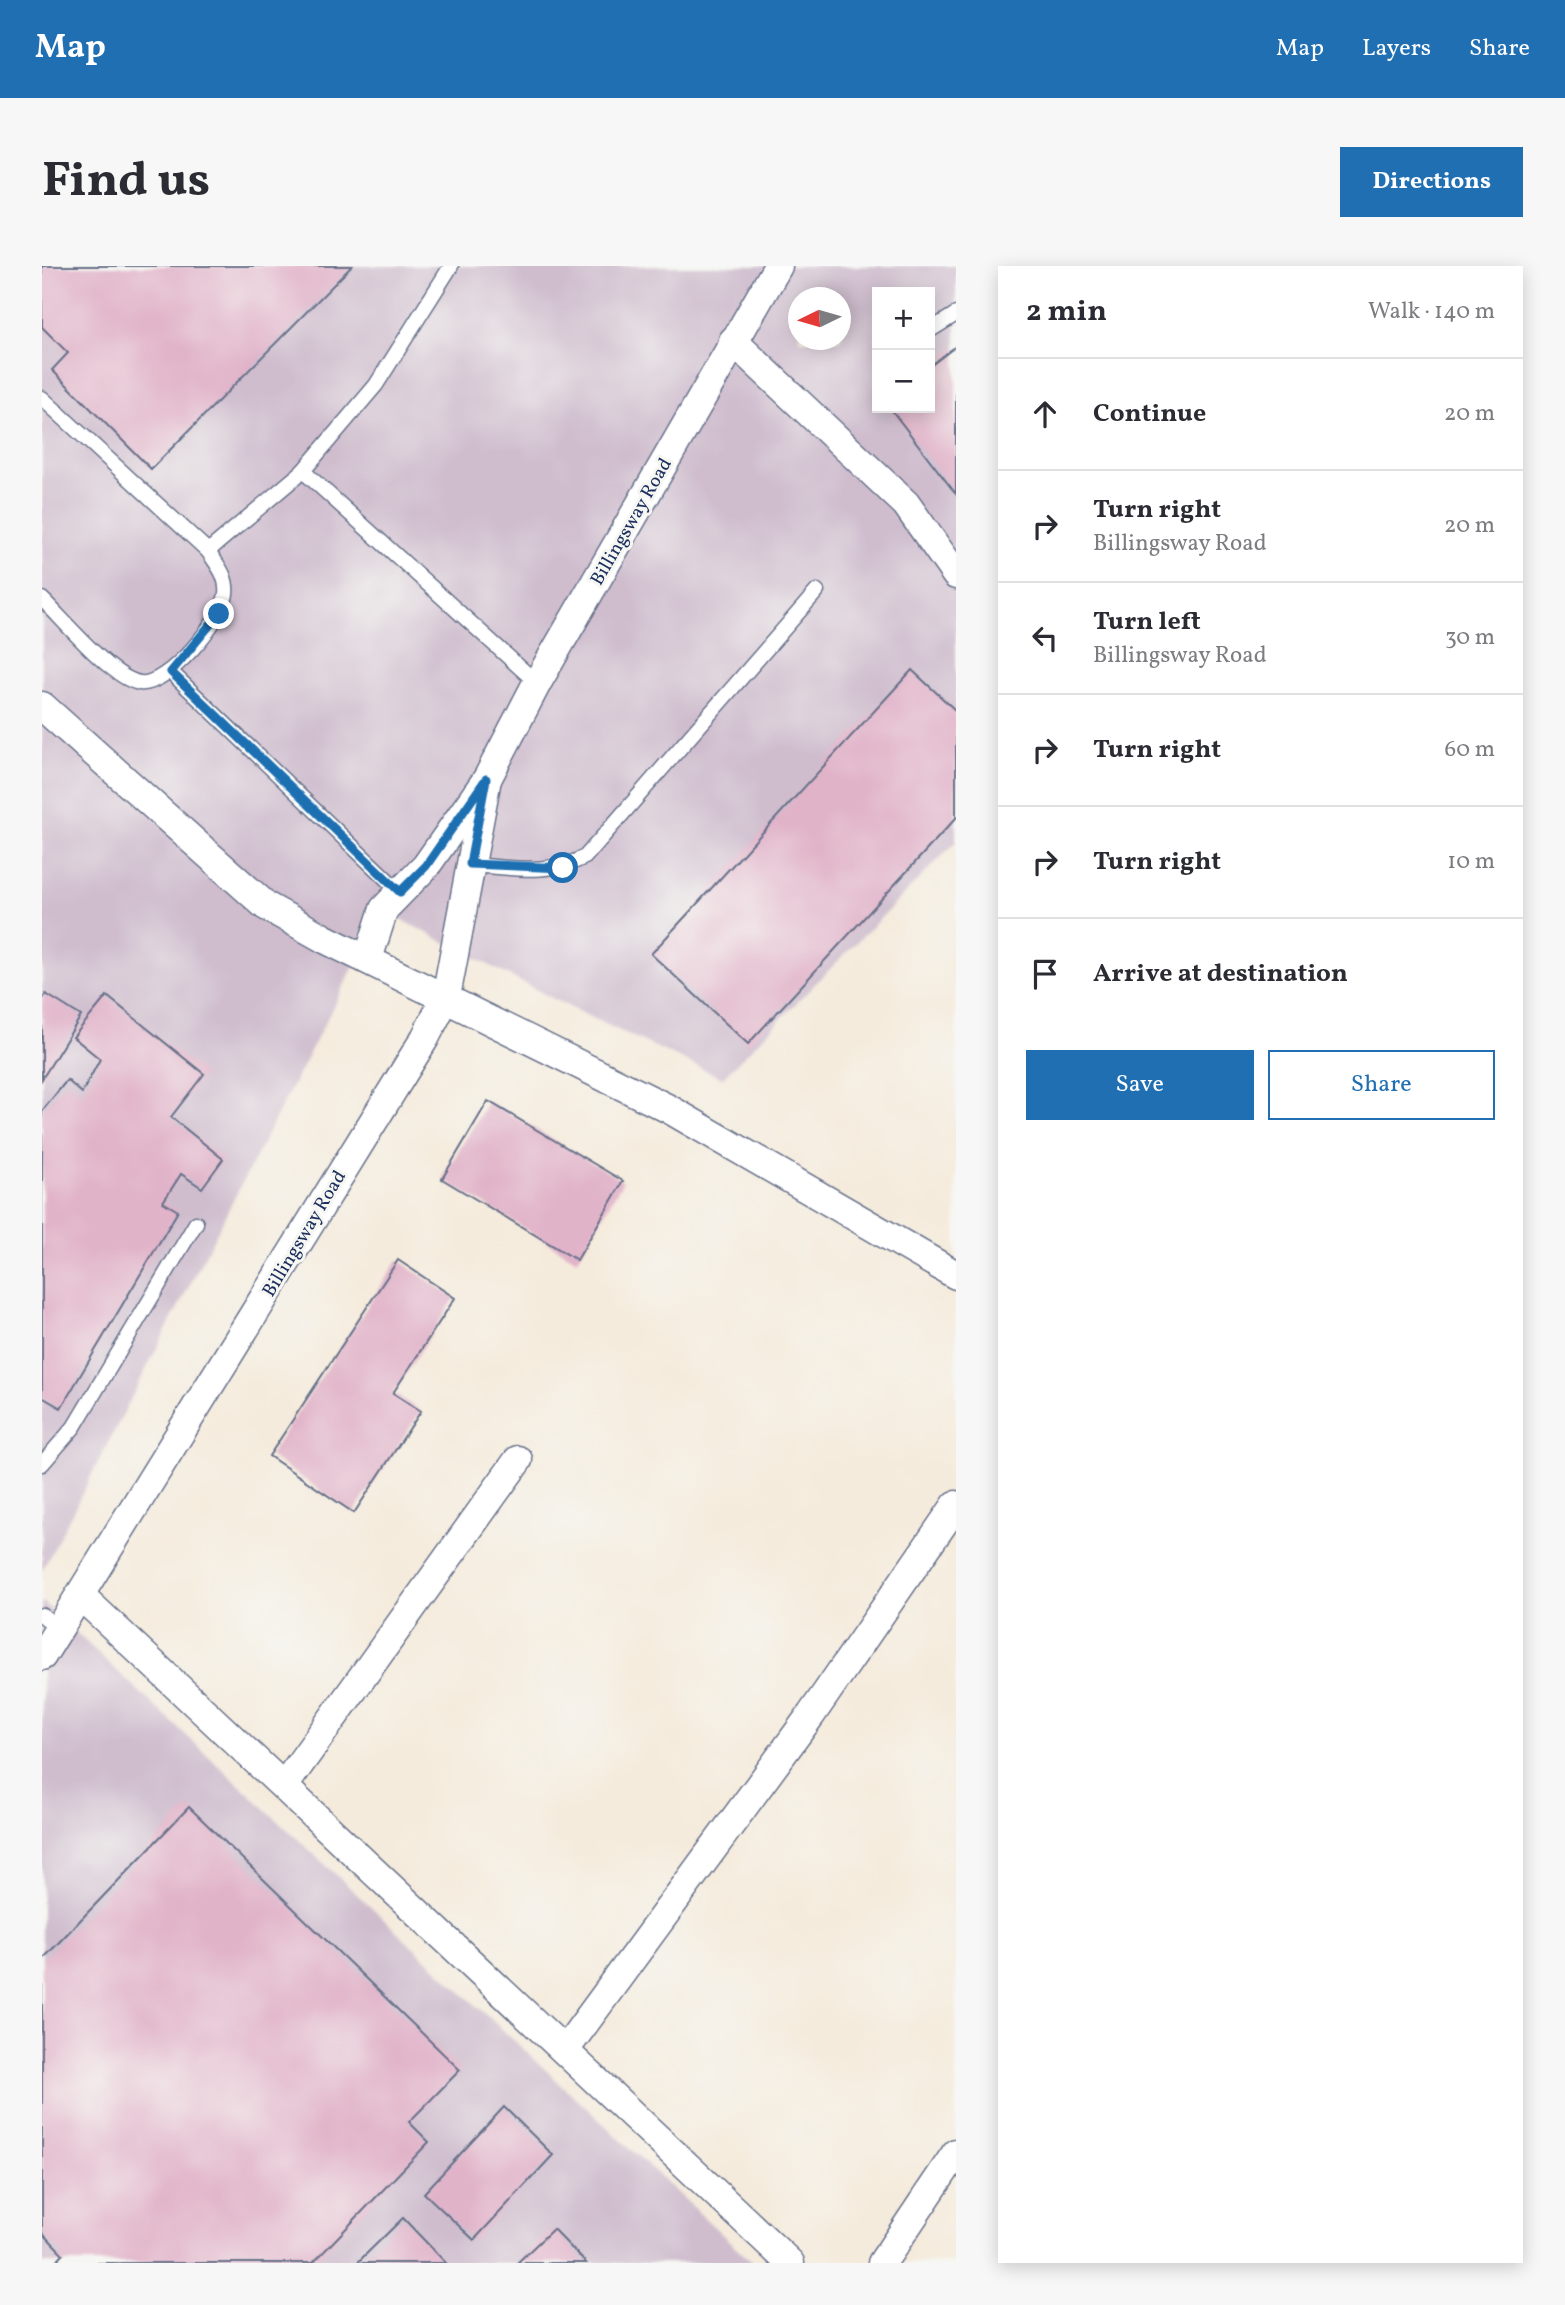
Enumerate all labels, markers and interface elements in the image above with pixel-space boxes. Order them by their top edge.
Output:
text: Map [35,26,106,72]
text: Map [1276,32,1324,66]
text: Layers [1362,32,1431,66]
text: Share [1469,32,1530,66]
button: Directions [1340,147,1523,217]
text: Find us [42,148,210,217]
north arrow [788,287,851,350]
map controls [872,287,935,413]
button: + [872,287,935,350]
text: 2 min [1026,291,1107,333]
text: Walk · 140 m [1368,296,1495,328]
button: − [872,350,935,413]
icon: ahead [1026,395,1064,433]
text: Continue [1093,396,1206,432]
text: 20 m [1444,398,1495,430]
street label: Billingsway Road [585,453,679,591]
text: Turn right [1093,492,1221,528]
icon: right [1026,507,1064,545]
text: 20 m [1444,510,1495,542]
text: Billingsway Road [1093,528,1267,560]
route end [203,598,234,629]
text: Turn left [1093,604,1201,640]
icon: left [1026,619,1064,657]
text: 30 m [1445,622,1495,654]
text: Billingsway Road [1093,640,1267,672]
icon: right [1026,731,1064,769]
text: Turn right [1093,732,1221,768]
text: 60 m [1445,734,1495,766]
icon: right [1026,843,1064,881]
text: Turn right [1093,844,1221,880]
text: 10 m [1447,846,1495,878]
route start [547,852,578,883]
icon: arrive [1026,955,1064,993]
text: Arrive at destination [1093,956,1348,992]
button: Save [1026,1050,1254,1120]
button: Share [1268,1050,1495,1120]
street label: Billingsway Road [257,1166,353,1302]

